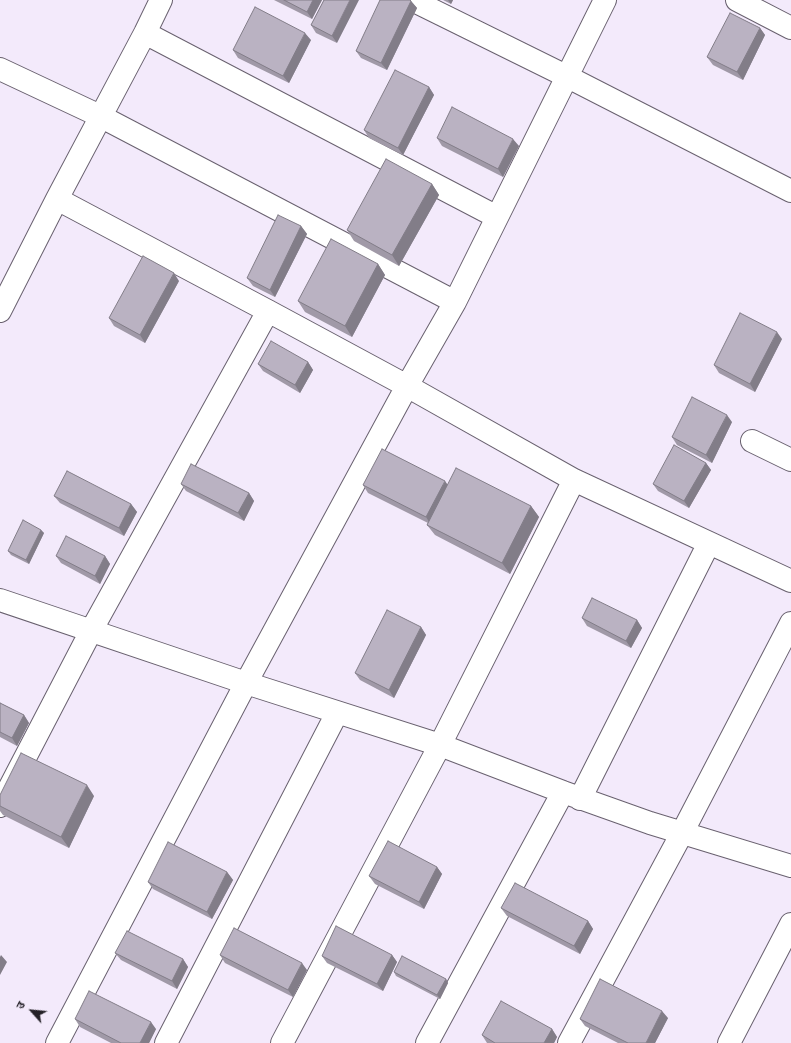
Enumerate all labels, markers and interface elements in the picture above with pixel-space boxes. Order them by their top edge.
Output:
north arrow [12,991,52,1031]
text: उ [14,1000,28,1011]

